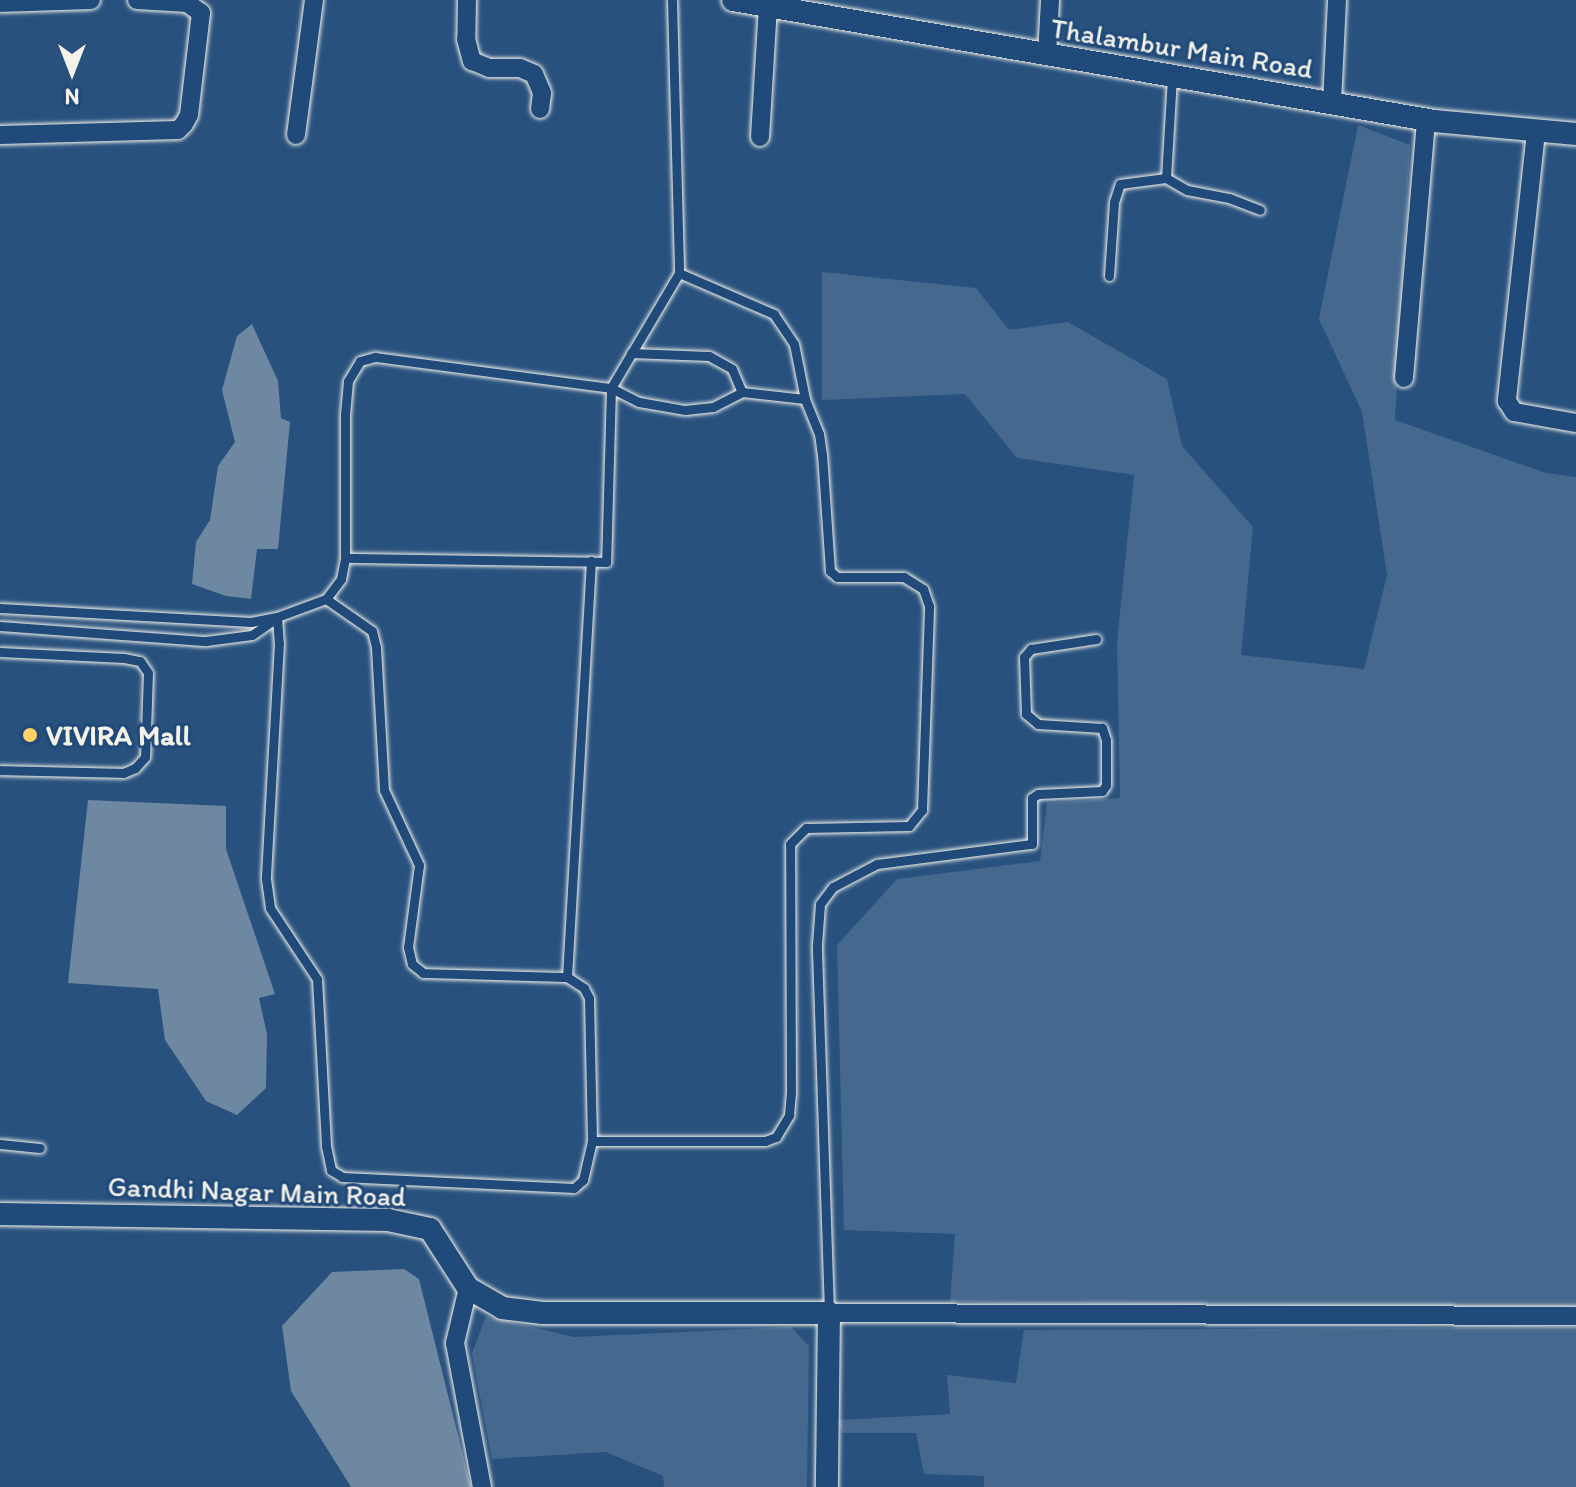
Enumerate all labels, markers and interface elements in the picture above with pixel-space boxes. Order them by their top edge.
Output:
street label: Thalambur Main Road [1049,11,1315,85]
north arrow [32,32,112,112]
text: N [65,83,79,110]
place label: VIVIRA Mall [46,718,191,752]
marker: VIVIRA Mall [21,726,39,744]
street label: Gandhi Nagar Main Road [108,1169,406,1213]

